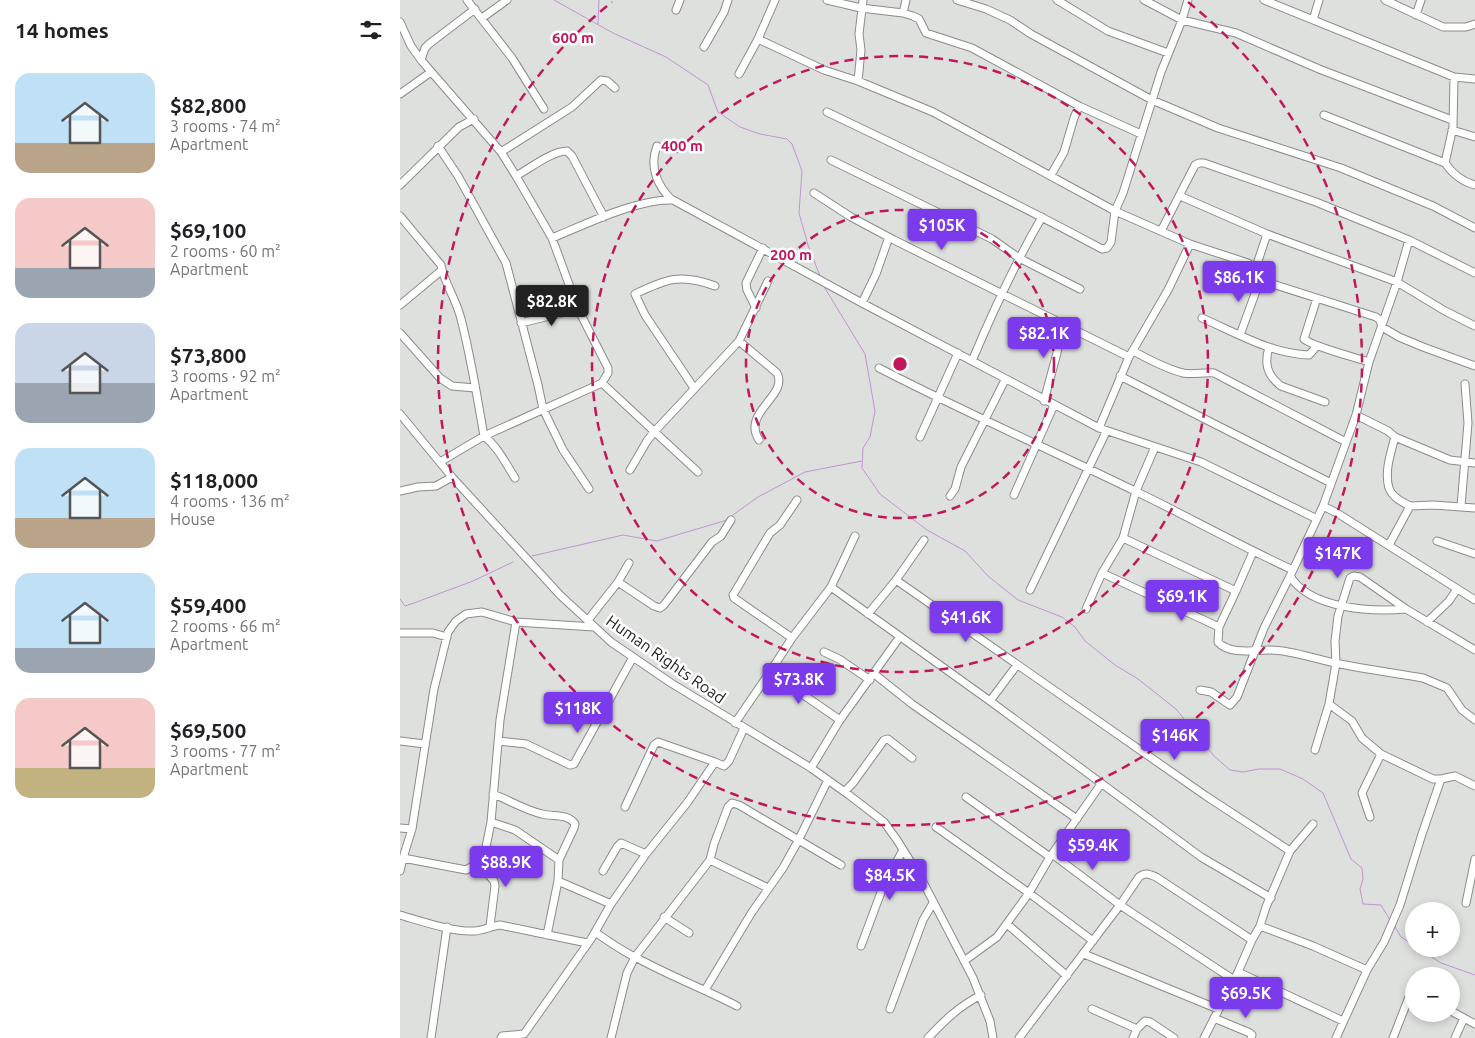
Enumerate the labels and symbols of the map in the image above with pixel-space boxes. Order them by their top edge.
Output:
text: 600 m [552,29,594,46]
text: 400 m [661,137,703,154]
pin: $105K [907,208,977,251]
text: 200 m [770,246,812,263]
pin: $86.1K [1198,260,1280,303]
pin: $82.8K [511,284,593,327]
pin: $82.1K [1003,316,1085,359]
centre of rings [891,355,909,373]
pin: $147K [1303,536,1373,579]
pin: $69.1K [1141,580,1223,622]
pin: $41.6K [925,600,1007,643]
street label: Human Rights Road [603,611,729,707]
pin: $73.8K [758,662,840,705]
pin: $118K [543,692,613,734]
pin: $146K [1140,718,1210,761]
pin: $59.4K [1052,828,1134,871]
pin: $88.9K [465,846,547,888]
pin: $84.5K [849,858,931,901]
pin: $69.5K [1205,976,1287,1019]

